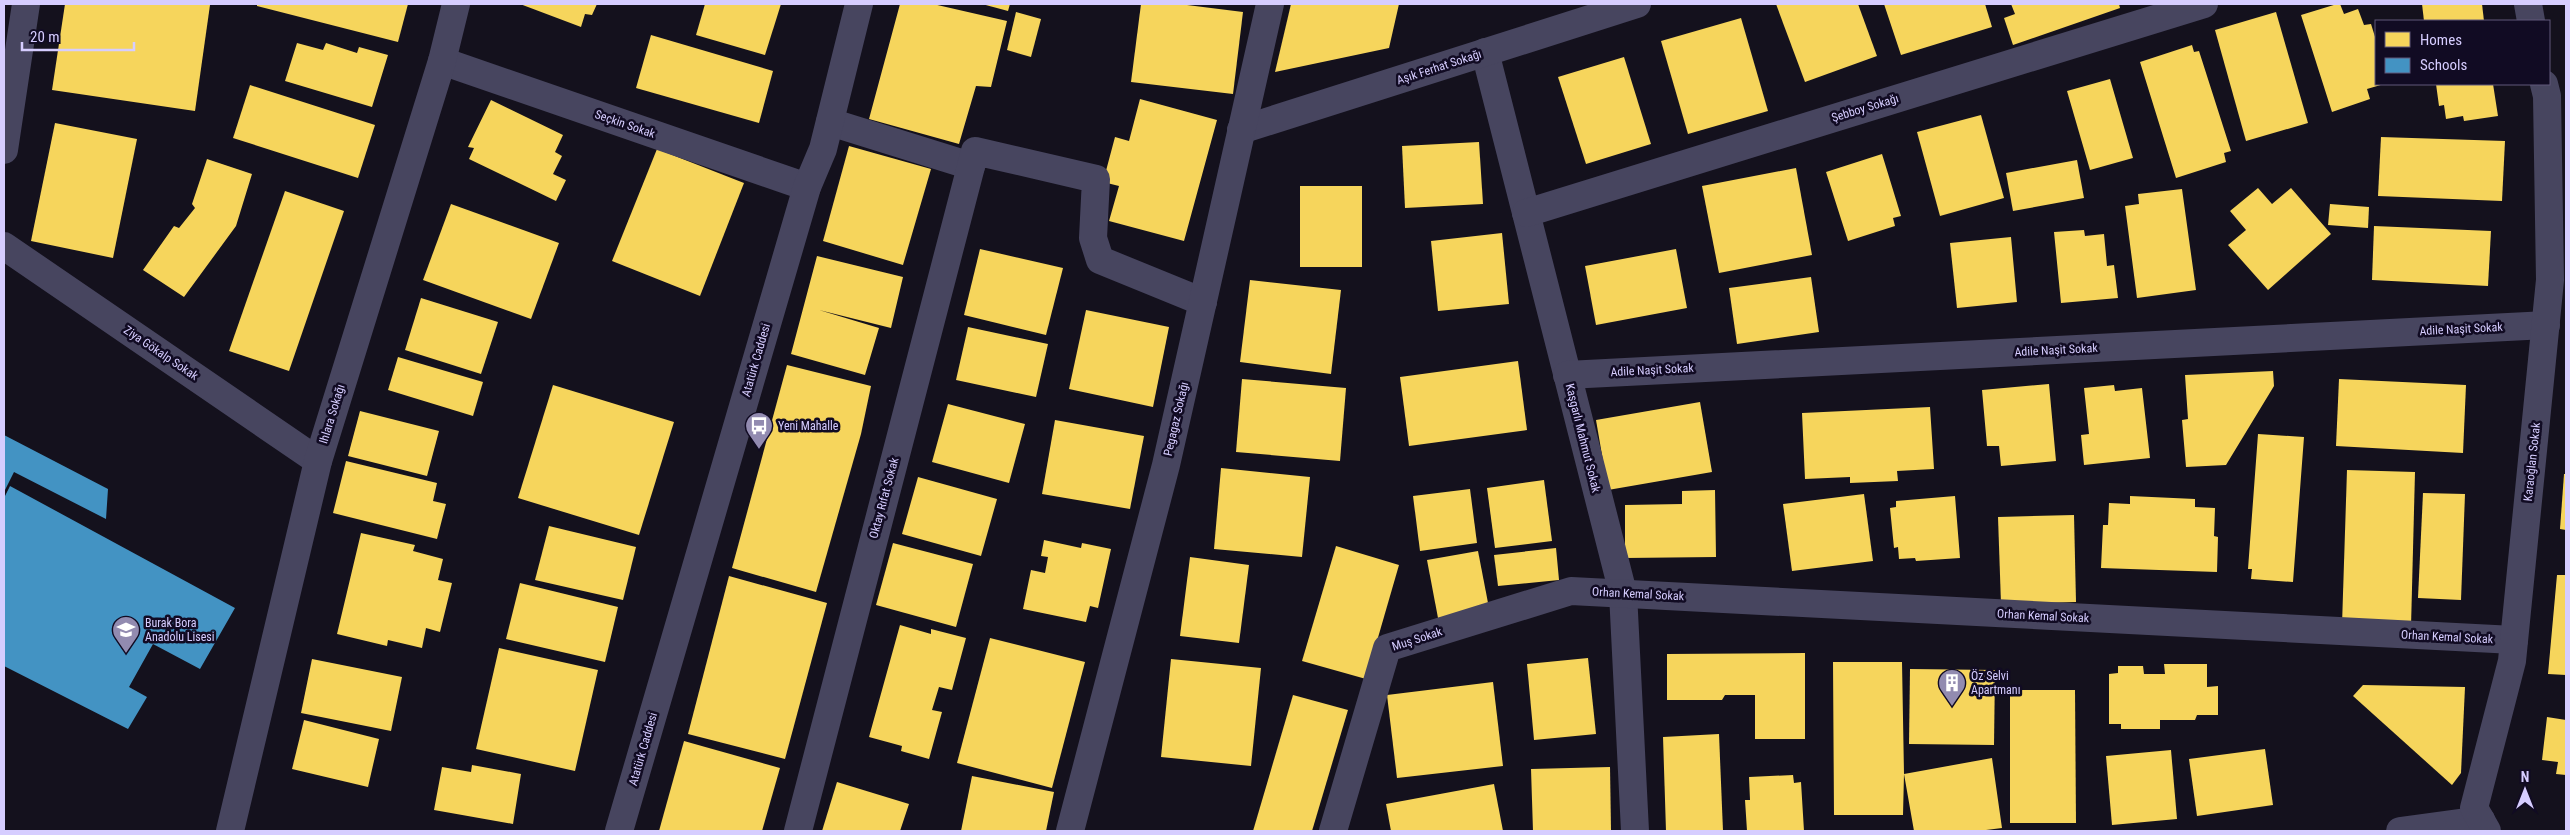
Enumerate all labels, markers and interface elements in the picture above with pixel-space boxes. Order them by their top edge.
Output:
scale bar [22,20,135,52]
legend [2375,20,2550,85]
text: 20 m [30,28,60,46]
text: Homes [2420,31,2462,49]
street label: Aşık Ferhat Sokağı [1395,47,1483,87]
text: Schools [2420,56,2467,74]
street label: Şebboy Sokağı [1830,91,1900,125]
street label: Seçkin Sokak [593,107,658,141]
street label: Adile Naşit Sokak [2419,320,2504,338]
street label: Atatürk Caddesi [739,322,773,398]
street label: Ziya Gökalp Sokak [121,323,201,383]
street label: Adile Naşit Sokak [2014,341,2099,359]
street label: Adile Naşit Sokak [1610,361,1695,379]
street label: Pegagaz Sokağı [1161,381,1191,457]
street label: Kaşgarlı Mahmut Sokak [1563,382,1603,495]
street label: Ihlara Sokağı [316,383,348,445]
bus stop icon: Yeni Mahalle [744,411,774,450]
place label: Yeni Mahalle [778,419,839,433]
street label: Karaoğlan Sokak [2521,421,2543,502]
street label: Oktay Rıfat Sokak [866,455,902,540]
street label: Orhan Kemal Sokak [1592,585,1685,603]
street label: Orhan Kemal Sokak [1997,607,2090,625]
school or university icon: Burak Bora Anadolu Lisesi [111,615,141,654]
place label: Burak Bora Anadolu Lisesi [145,616,215,644]
street label: Muş Sokak [1390,624,1444,654]
street label: Orhan Kemal Sokak [2401,628,2494,646]
building icon: Öz Selvi Apartmanı [1937,668,1967,707]
place label: Öz Selvi Apartmanı [1971,668,2021,697]
street label: Atatürk Caddesi [626,711,660,787]
north arrow [2500,765,2550,815]
text: N [2521,769,2529,785]

